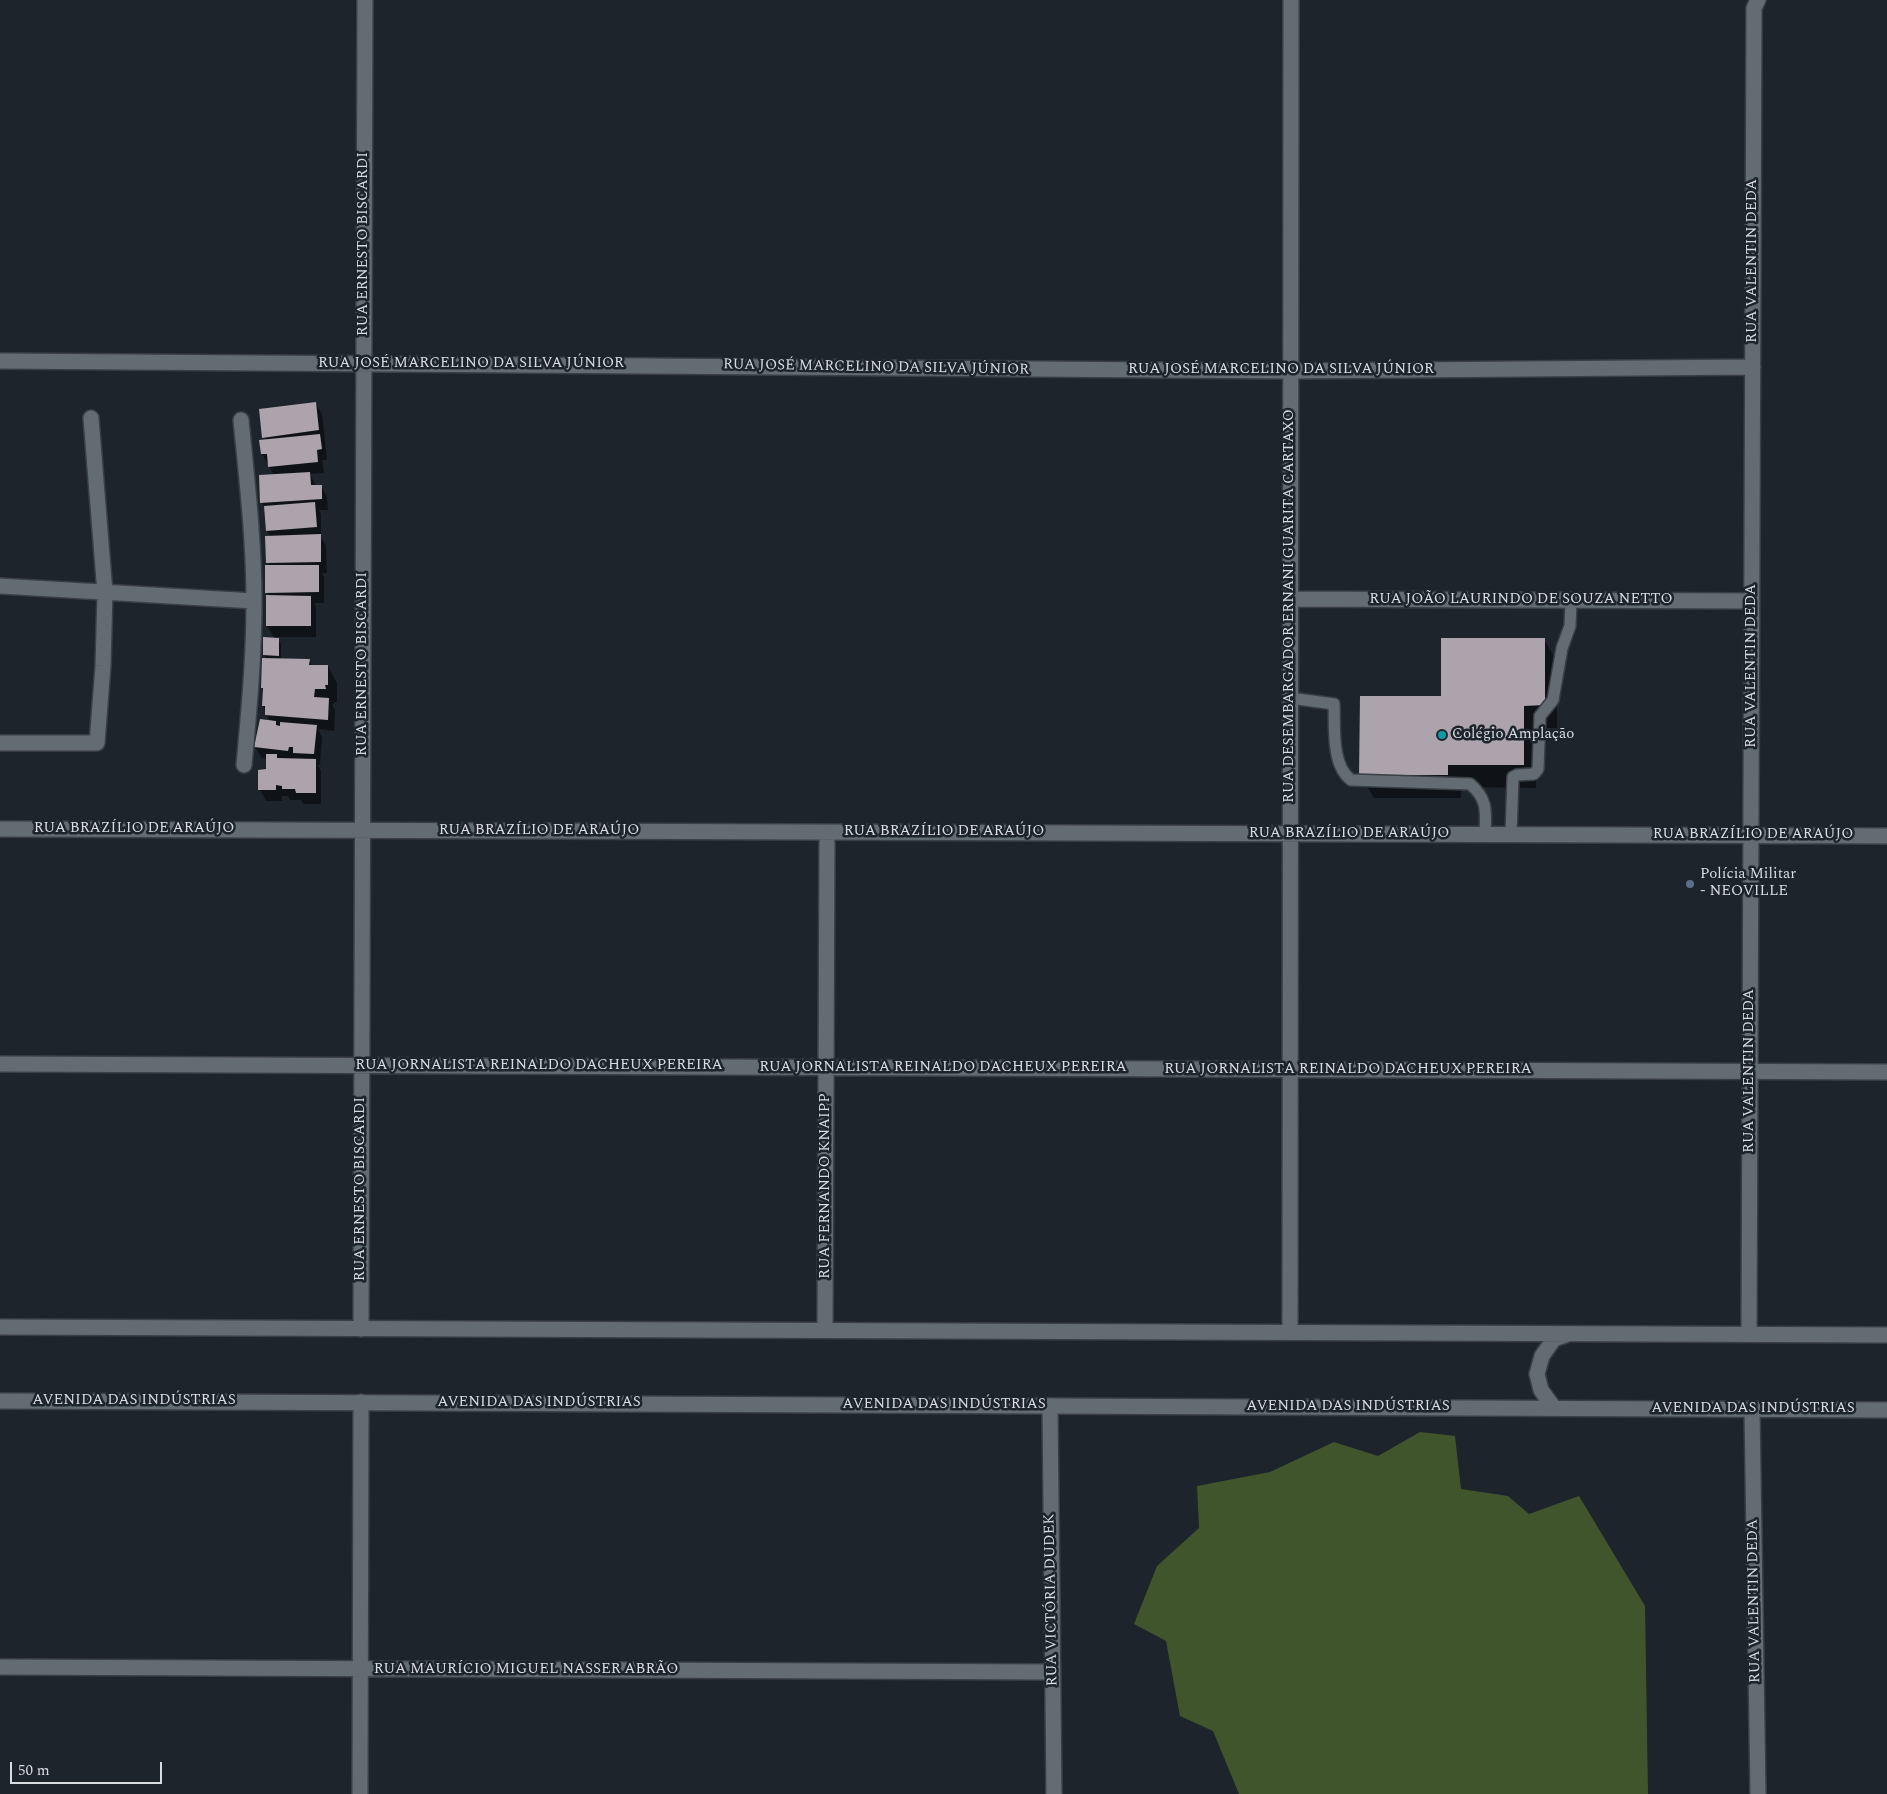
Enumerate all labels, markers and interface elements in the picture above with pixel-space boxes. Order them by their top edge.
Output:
street label: RUA ERNESTO BISCARDI [355,152,373,336]
street label: RUA VALENTIN DEDA [1744,179,1762,343]
street label: RUA JOSÉ MARCELINO DA SILVA JÚNIOR [318,355,624,373]
street label: RUA JOSÉ MARCELINO DA SILVA JÚNIOR [723,356,1029,380]
street label: RUA JOSÉ MARCELINO DA SILVA JÚNIOR [1128,361,1434,379]
street label: RUA DESEMBARGADOR ERNANI GUARITA CARTAXO [1281,409,1299,803]
street label: RUA ERNESTO BISCARDI [354,572,372,756]
street label: RUA VALENTIN DEDA [1743,584,1761,748]
street label: RUA JOÃO LAURINDO DE SOUZA NETTO [1369,591,1673,609]
place label: Colégio Amplação [1452,726,1574,744]
marker: Colégio Amplação [1436,729,1448,741]
street label: RUA BRAZÍLIO DE ARAÚJO [34,820,234,838]
street label: RUA BRAZÍLIO DE ARAÚJO [439,822,639,840]
street label: RUA BRAZÍLIO DE ARAÚJO [844,823,1044,841]
street label: RUA BRAZÍLIO DE ARAÚJO [1249,825,1449,843]
street label: RUA BRAZÍLIO DE ARAÚJO [1653,826,1853,844]
place label: Polícia Militar - NEOVILLE [1700,866,1796,901]
marker: Polícia Militar - NEOVILLE [1684,878,1696,890]
street label: RUA VALENTIN DEDA [1741,989,1759,1153]
street label: RUA JORNALISTA REINALDO DACHEUX PEREIRA [355,1057,723,1075]
street label: RUA JORNALISTA REINALDO DACHEUX PEREIRA [759,1059,1127,1077]
street label: RUA JORNALISTA REINALDO DACHEUX PEREIRA [1164,1061,1532,1079]
street label: RUA FERNANDO KNAIPP [817,1093,835,1279]
street label: RUA ERNESTO BISCARDI [352,1097,370,1281]
street label: AVENIDA DAS INDÚSTRIAS [32,1392,236,1410]
street label: AVENIDA DAS INDÚSTRIAS [437,1394,641,1412]
street label: AVENIDA DAS INDÚSTRIAS [842,1396,1046,1414]
street label: AVENIDA DAS INDÚSTRIAS [1246,1398,1450,1416]
street label: AVENIDA DAS INDÚSTRIAS [1651,1400,1855,1418]
street label: RUA VICTÓRIA DUDEK [1041,1514,1063,1686]
street label: RUA VALENTIN DEDA [1745,1519,1765,1683]
street label: RUA MAURÍCIO MIGUEL NASSER ABRÃO [374,1661,678,1679]
scale bar [12,1752,165,1784]
text: 50 m [18,1759,50,1782]

